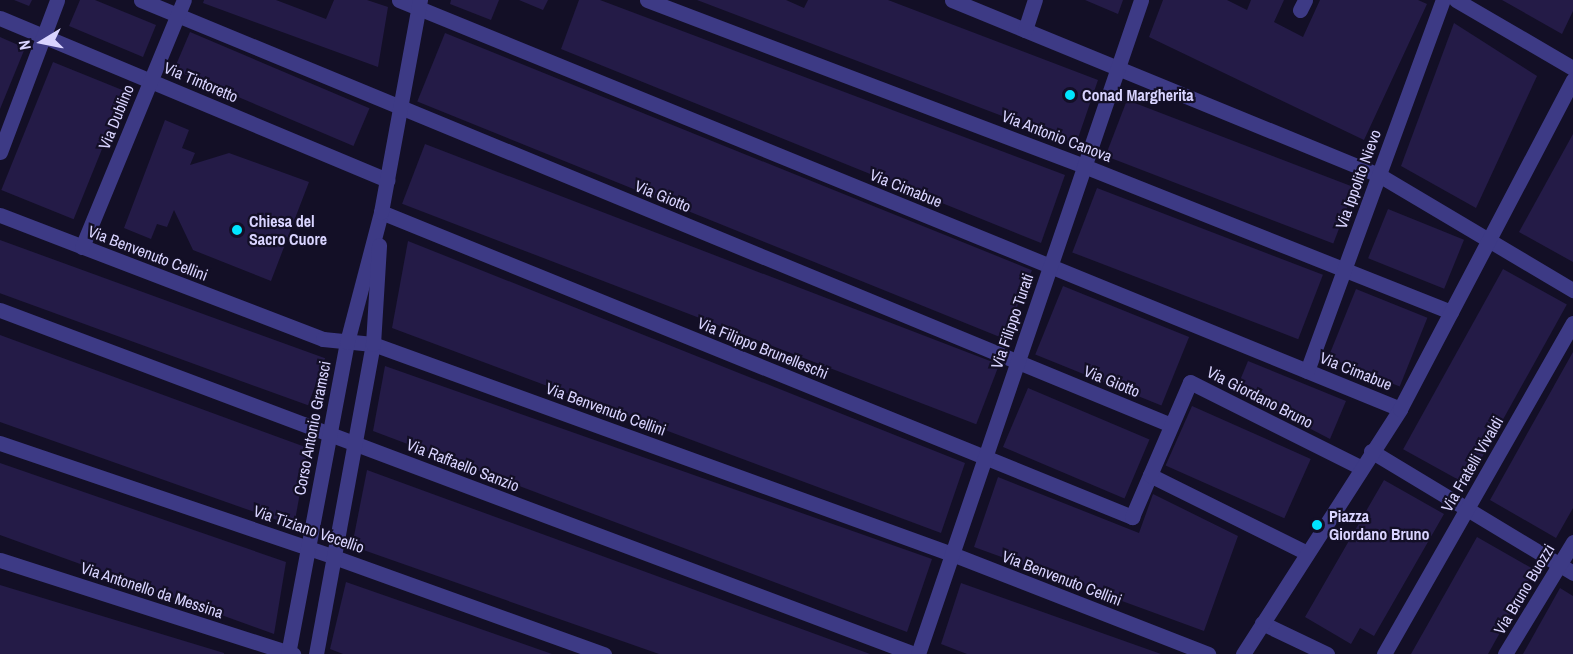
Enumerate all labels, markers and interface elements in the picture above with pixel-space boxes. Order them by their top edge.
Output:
north arrow [12,12,72,72]
text: N [13,39,36,52]
street label: Via Tintoretto [161,58,241,106]
street label: Via Dublino [94,82,138,152]
place label: Conad Margherita [1082,85,1194,105]
marker: Conad Margherita [1063,88,1077,102]
street label: Via Antonio Canova [999,106,1115,166]
street label: Via Ippolito Nievo [1331,127,1385,231]
street label: Via Cimabue [867,165,945,211]
street label: Via Giotto [632,176,694,216]
place label: Chiesa del Sacro Cuore [249,211,327,249]
street label: Via Benvenuto Cellini [85,221,211,285]
marker: Chiesa del Sacro Cuore [230,223,244,237]
street label: Via Filippo Turati [987,271,1037,371]
street label: Via Filippo Brunelleschi [695,313,831,383]
street label: Via Cimabue [1317,348,1395,394]
street label: Corso Antonio Gramsci [289,359,335,497]
street label: Via Giotto [1081,361,1143,401]
street label: Via Giordano Bruno [1204,362,1316,432]
street label: Via Benvenuto Cellini [543,378,669,440]
street label: Via Fratelli Vivaldi [1437,413,1507,515]
street label: Via Raffaello Sanzio [404,435,522,495]
street label: Via Tiziano Vecellio [251,501,367,557]
place label: Piazza Giordano Bruno [1329,506,1430,544]
marker: Piazza Giordano Bruno [1310,518,1324,532]
street label: Via Bruno Buozzi [1490,540,1558,638]
street label: Via Benvenuto Cellini [999,546,1125,610]
street label: Via Antonello da Messina [78,558,226,622]

